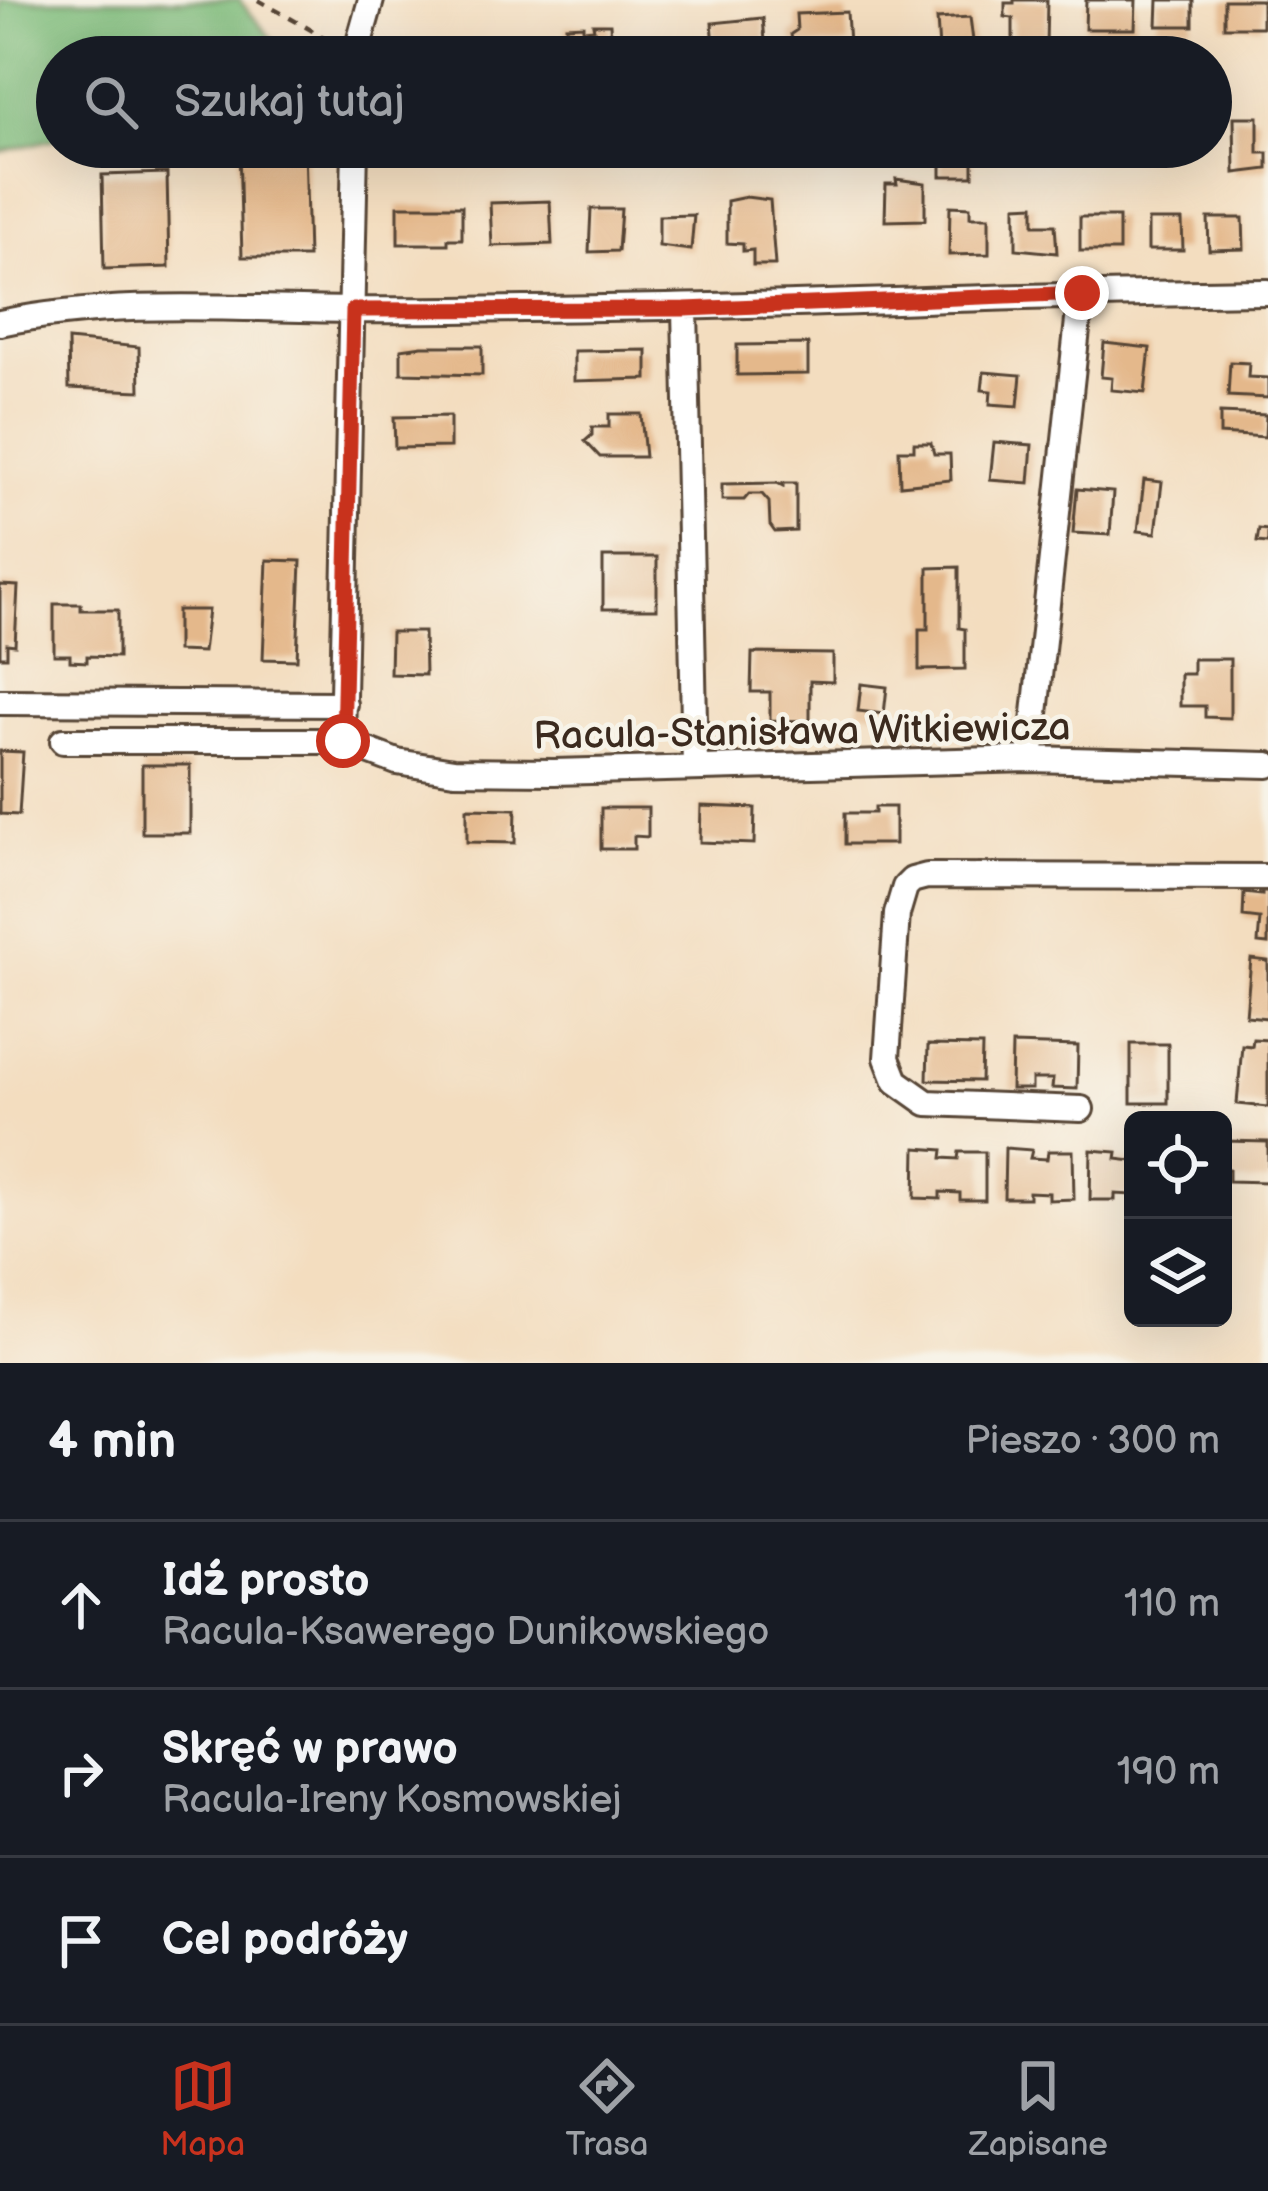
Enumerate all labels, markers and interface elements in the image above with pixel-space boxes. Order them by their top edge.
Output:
search box [36,36,1232,168]
icon: search [78,69,144,135]
text: Szukaj tutaj [174,75,405,130]
route end [1055,266,1109,320]
street label: Racula-Stanisława Witkiewicza [533,704,1071,761]
route start [316,714,370,768]
map controls [1124,1111,1232,1327]
button: locate [1124,1111,1232,1219]
button: layers [1124,1219,1232,1327]
text: 4 min [48,1411,176,1472]
text: Pieszo · 300 m [966,1418,1220,1465]
text: Idź prosto [162,1554,370,1609]
icon: ahead [48,1572,114,1638]
text: 110 m [1124,1581,1220,1628]
text: Racula-Ksawerego Dunikowskiego [162,1609,770,1656]
text: Skręć w prawo [162,1722,458,1777]
icon: right [48,1740,114,1806]
text: 190 m [1117,1749,1220,1796]
text: Racula-Ireny Kosmowskiej [162,1777,622,1824]
icon: arrive [48,1908,114,1974]
text: Cel podróży [162,1913,408,1968]
tab: Mapa [160,2053,245,2165]
tab: Trasa [565,2053,649,2165]
tab: Zapisane [969,2053,1108,2165]

